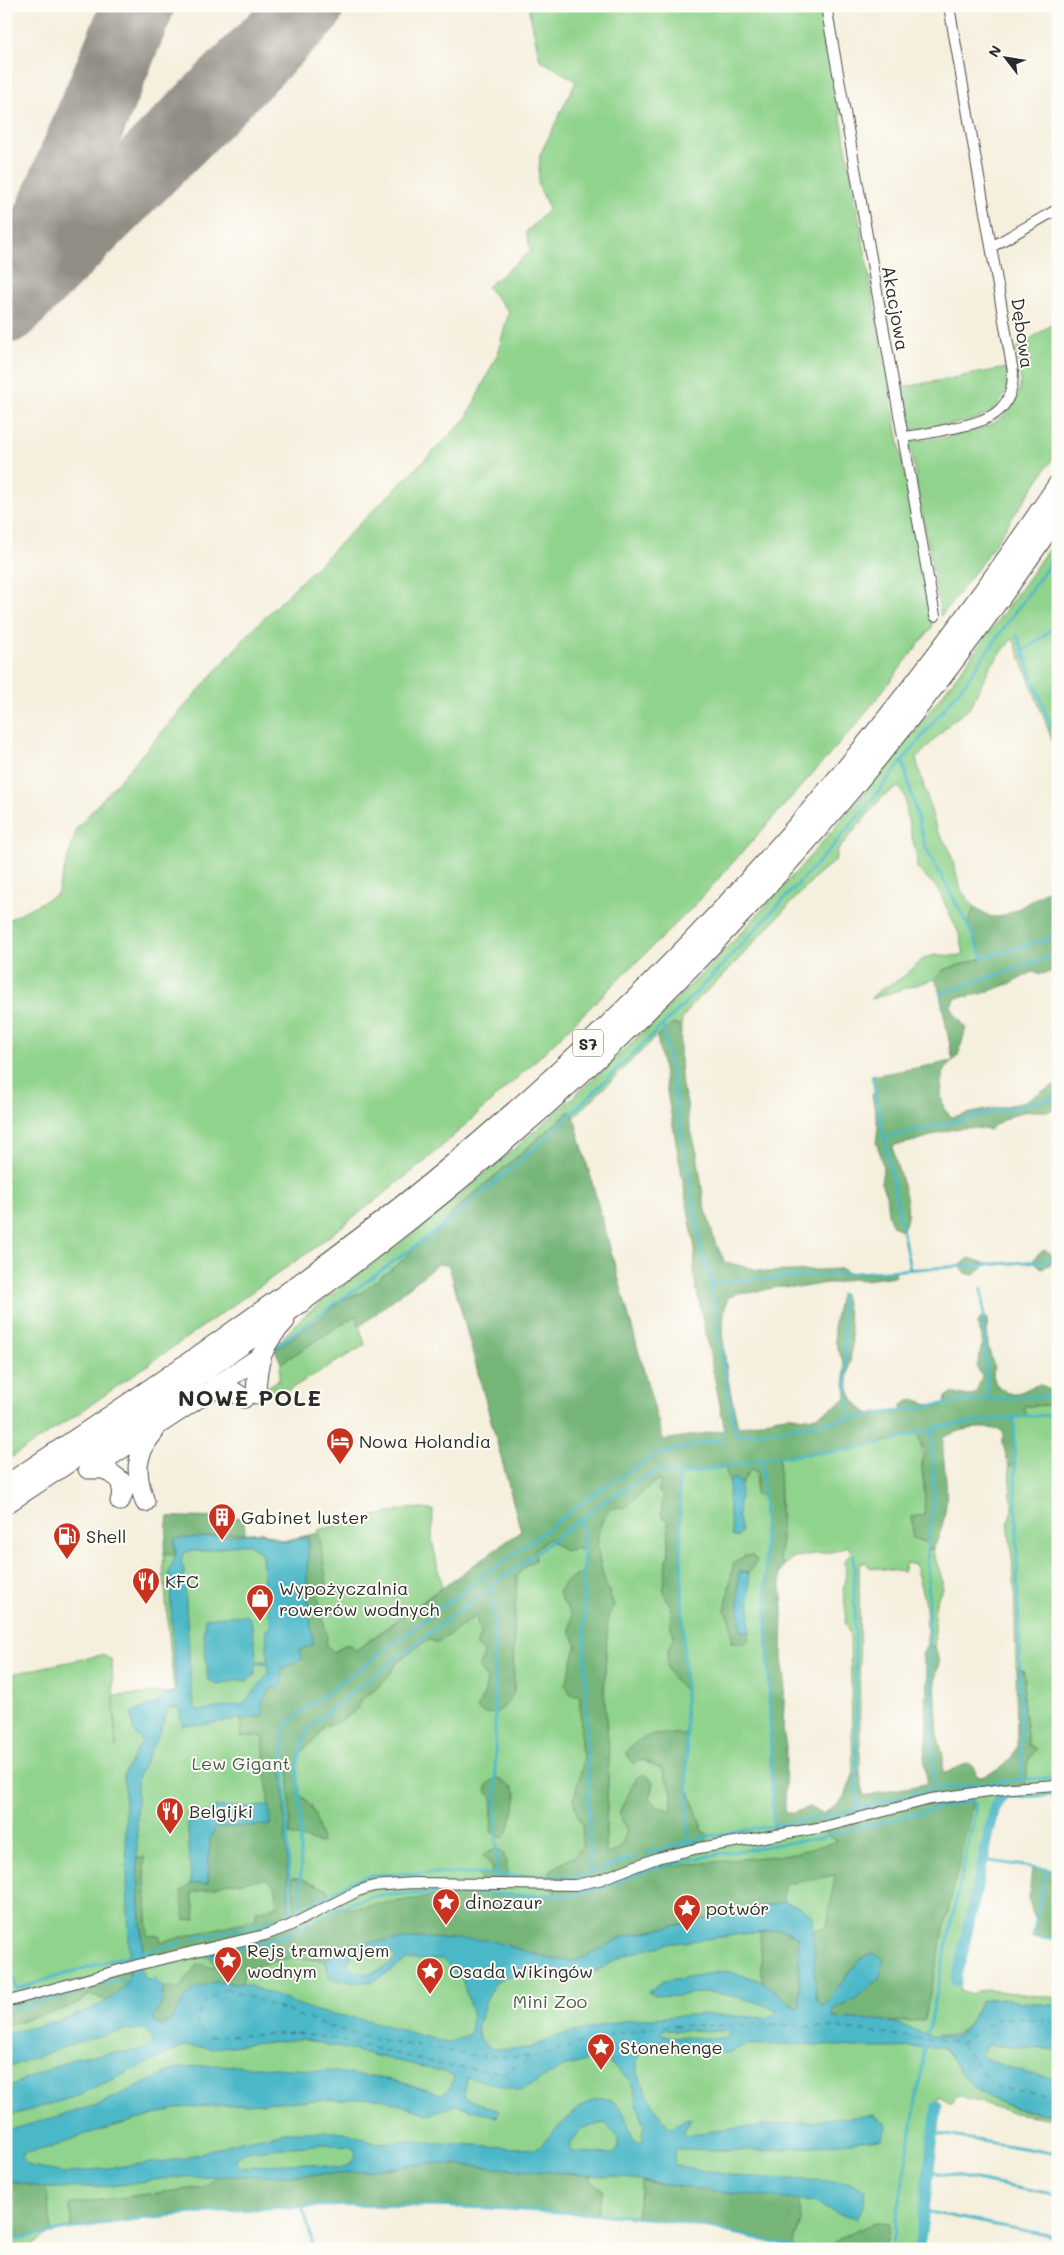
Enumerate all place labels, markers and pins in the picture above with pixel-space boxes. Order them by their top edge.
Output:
hotel icon: Nowa Holandia [325,1426,355,1465]
place label: Nowa Holandia [359,1429,491,1453]
building icon: Gabinet luster [207,1502,237,1541]
place label: Gabinet luster [241,1505,369,1529]
fuel station icon: Shell [52,1521,82,1560]
place label: Shell [86,1524,126,1548]
restaurant icon: KFC [131,1566,161,1605]
place label: KFC [165,1569,199,1593]
place label: Wypożyczalnia rowerów wodnych [279,1576,439,1621]
shop icon: Wypożyczalnia rowerów wodnych [245,1583,275,1622]
restaurant icon: Belgijki [155,1796,185,1835]
place label: Belgijki [189,1799,253,1823]
place icon: dinozaur [431,1887,461,1926]
place label: dinozaur [465,1890,543,1914]
place icon: potwór [672,1893,702,1932]
place label: potwór [706,1896,769,1920]
place label: Rejs tramwajem wodnym [247,1938,389,1983]
place icon: Rejs tramwajem wodnym [213,1945,243,1984]
place icon: Osada Wikingów [415,1956,445,1995]
place label: Osada Wikingów [449,1959,593,1983]
place icon: Stonehenge [586,2032,616,2071]
place label: Stonehenge [620,2035,723,2059]

